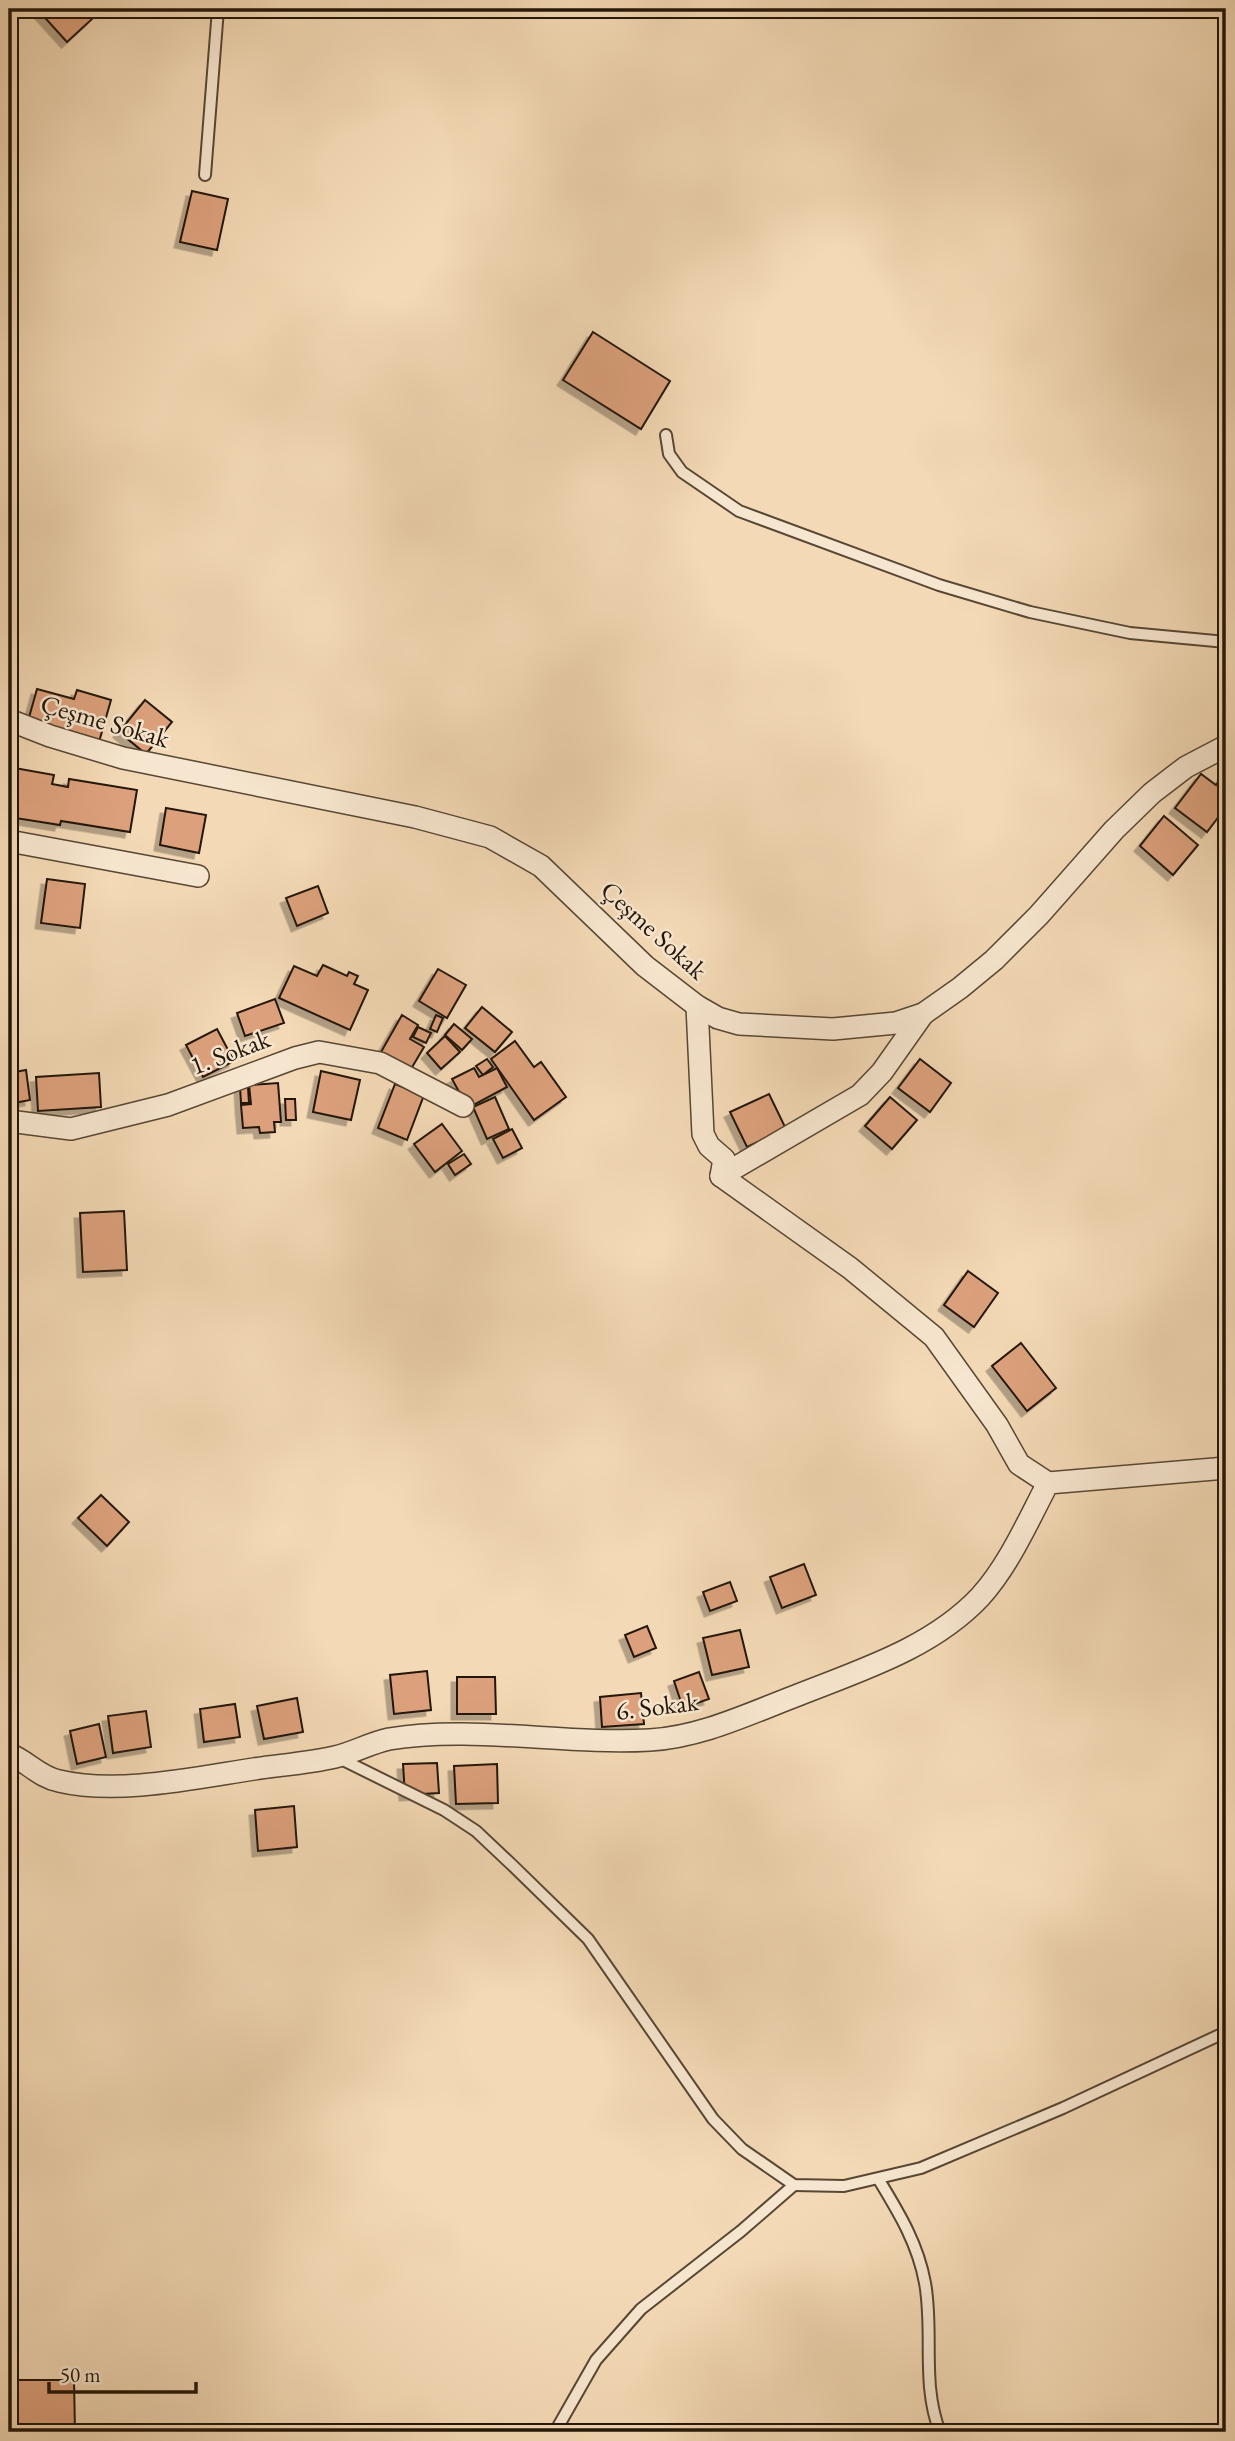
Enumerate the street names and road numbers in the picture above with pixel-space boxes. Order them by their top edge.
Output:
street label: Çeşme Sokak [37,686,174,756]
street label: Çeşme Sokak [594,873,715,987]
street label: 1. Sokak [185,1021,276,1083]
street label: 6. Sokak [614,1684,701,1728]

